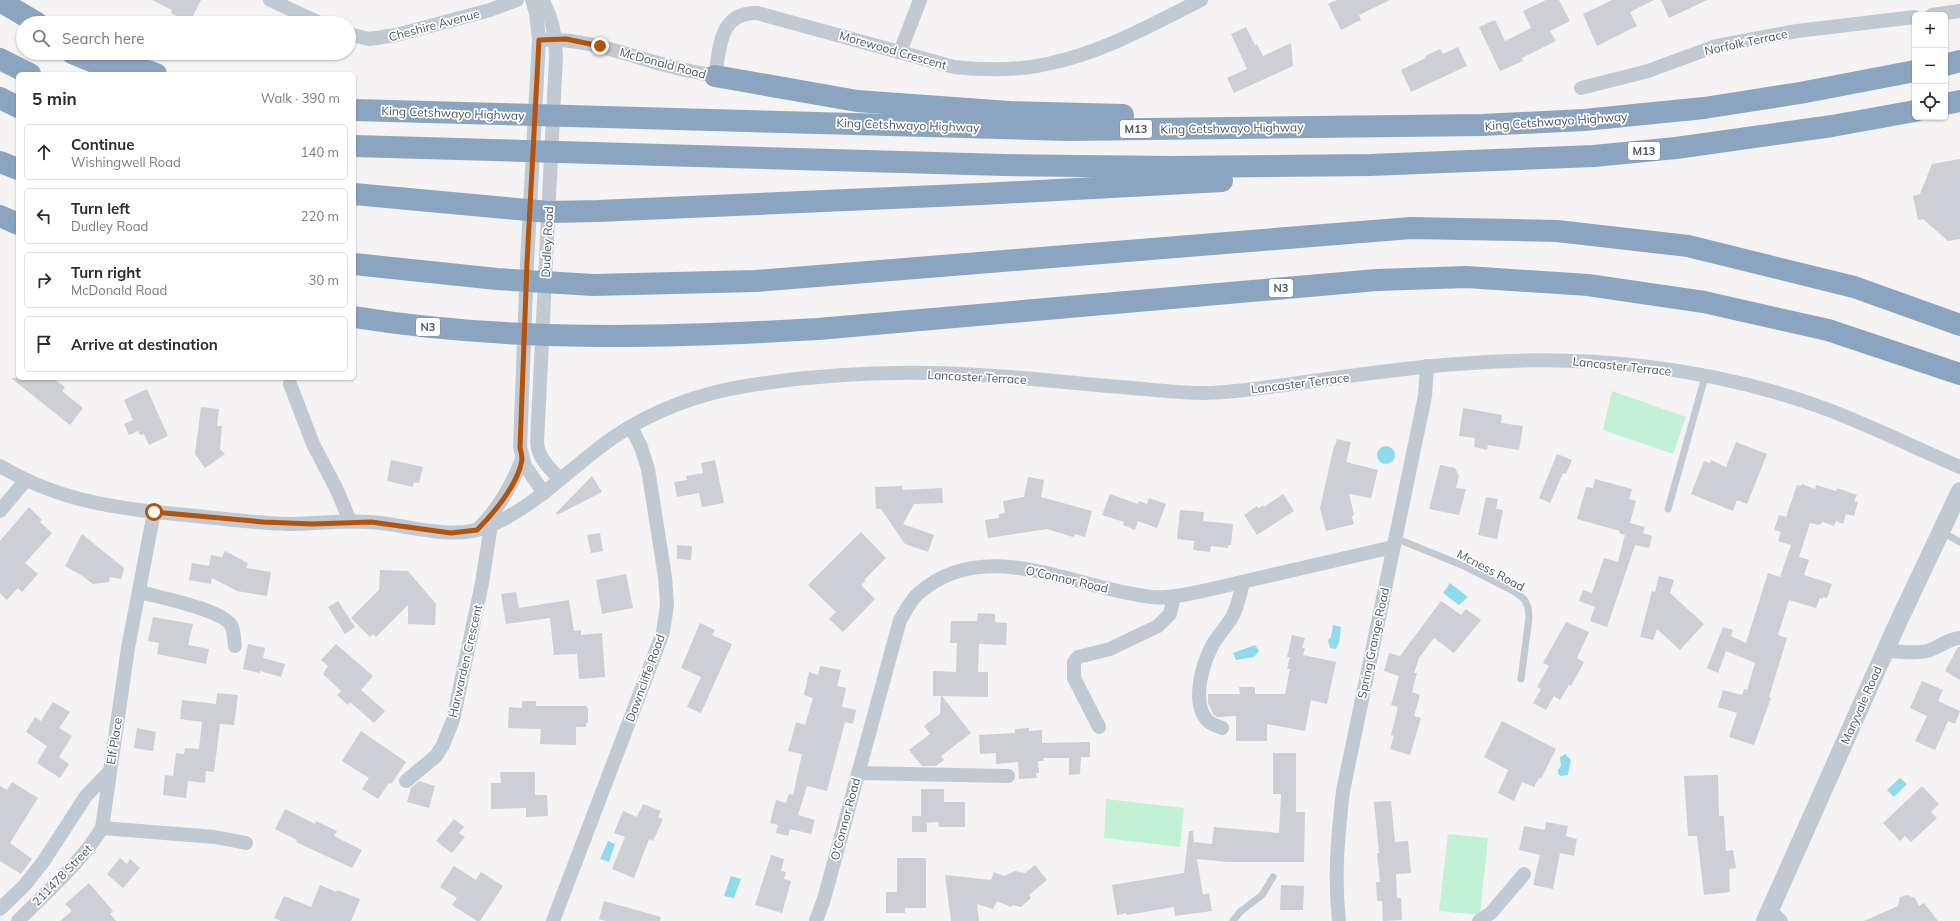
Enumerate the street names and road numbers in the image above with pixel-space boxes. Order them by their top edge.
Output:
street label: Cheshire Avenue [387,6,481,44]
street label: Norfolk Terrace [1703,26,1789,58]
street label: Morewood Crescent [838,28,948,72]
street label: McDonald Road [618,44,708,82]
street label: King Cetshwayo Highway [381,103,525,123]
street label: King Cetshwayo Highway [1484,108,1629,133]
street label: King Cetshwayo Highway [836,115,980,135]
street label: King Cetshwayo Highway [1160,119,1304,137]
road number: M13 [1120,120,1152,138]
road number: M13 [1628,142,1660,160]
street label: Dudley Road [538,206,556,278]
road number: N3 [1269,279,1293,297]
road number: N3 [416,318,440,336]
street label: Lancaster Terrace [1572,353,1672,379]
street label: Lancaster Terrace [927,367,1027,387]
street label: Lancaster Terrace [1250,370,1350,396]
street label: Mcness Road [1455,546,1527,594]
street label: O'Connor Road [1024,562,1110,596]
street label: Spring Grange Road [1354,586,1392,700]
street label: Harwarden Crescent [445,603,485,719]
street label: Dawncliffe Road [622,632,668,724]
street label: Maryvale Road [1837,664,1885,746]
street label: Elf Place [103,716,125,766]
street label: O'Connor Road [827,776,863,862]
street label: 211478 Street [29,841,95,909]

